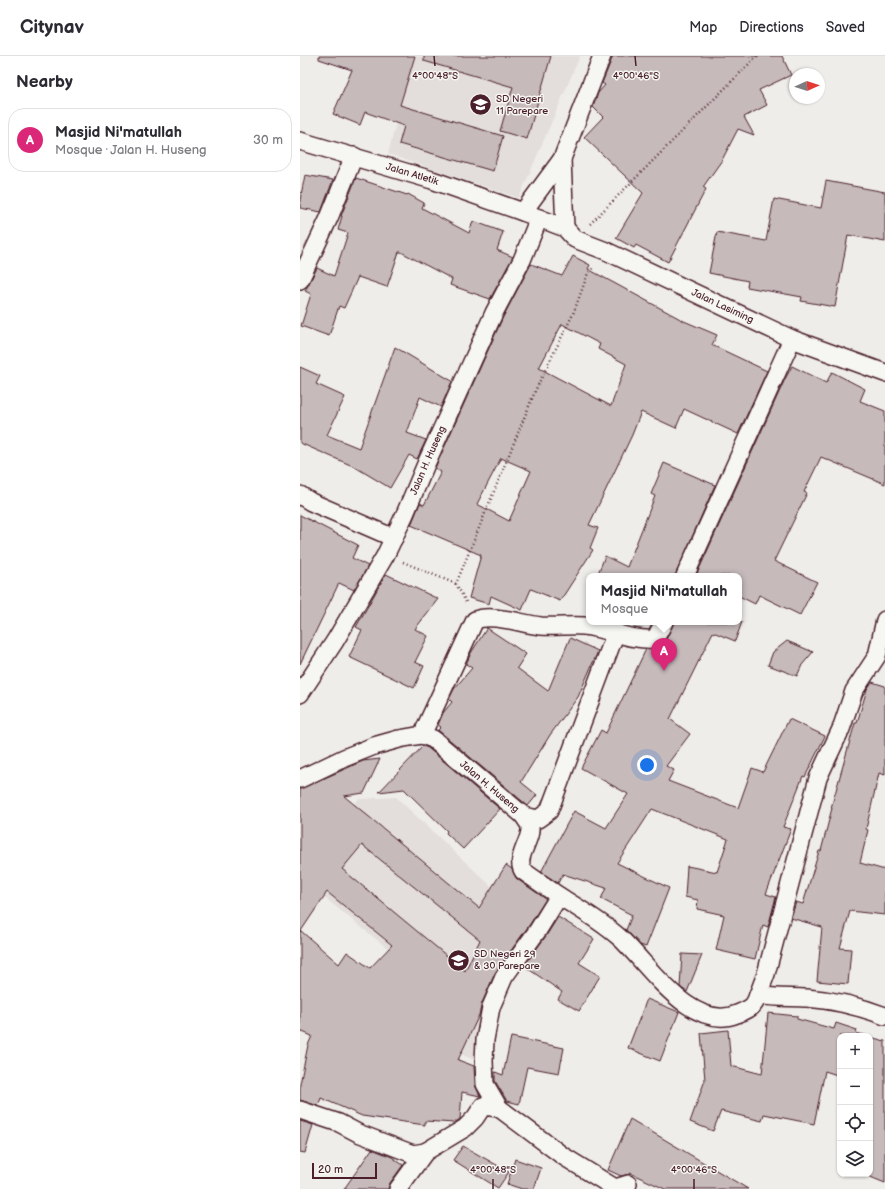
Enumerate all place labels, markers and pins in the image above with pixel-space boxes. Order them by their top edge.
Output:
school or university icon: SD Negeri 11 Parepare [467,92,493,118]
place label: SD Negeri 11 Parepare [496,93,548,117]
pin: A [651,638,677,671]
school or university icon: SD Negeri 29 & 30 Parepare [445,947,471,973]
place label: SD Negeri 29 & 30 Parepare [474,948,540,972]

